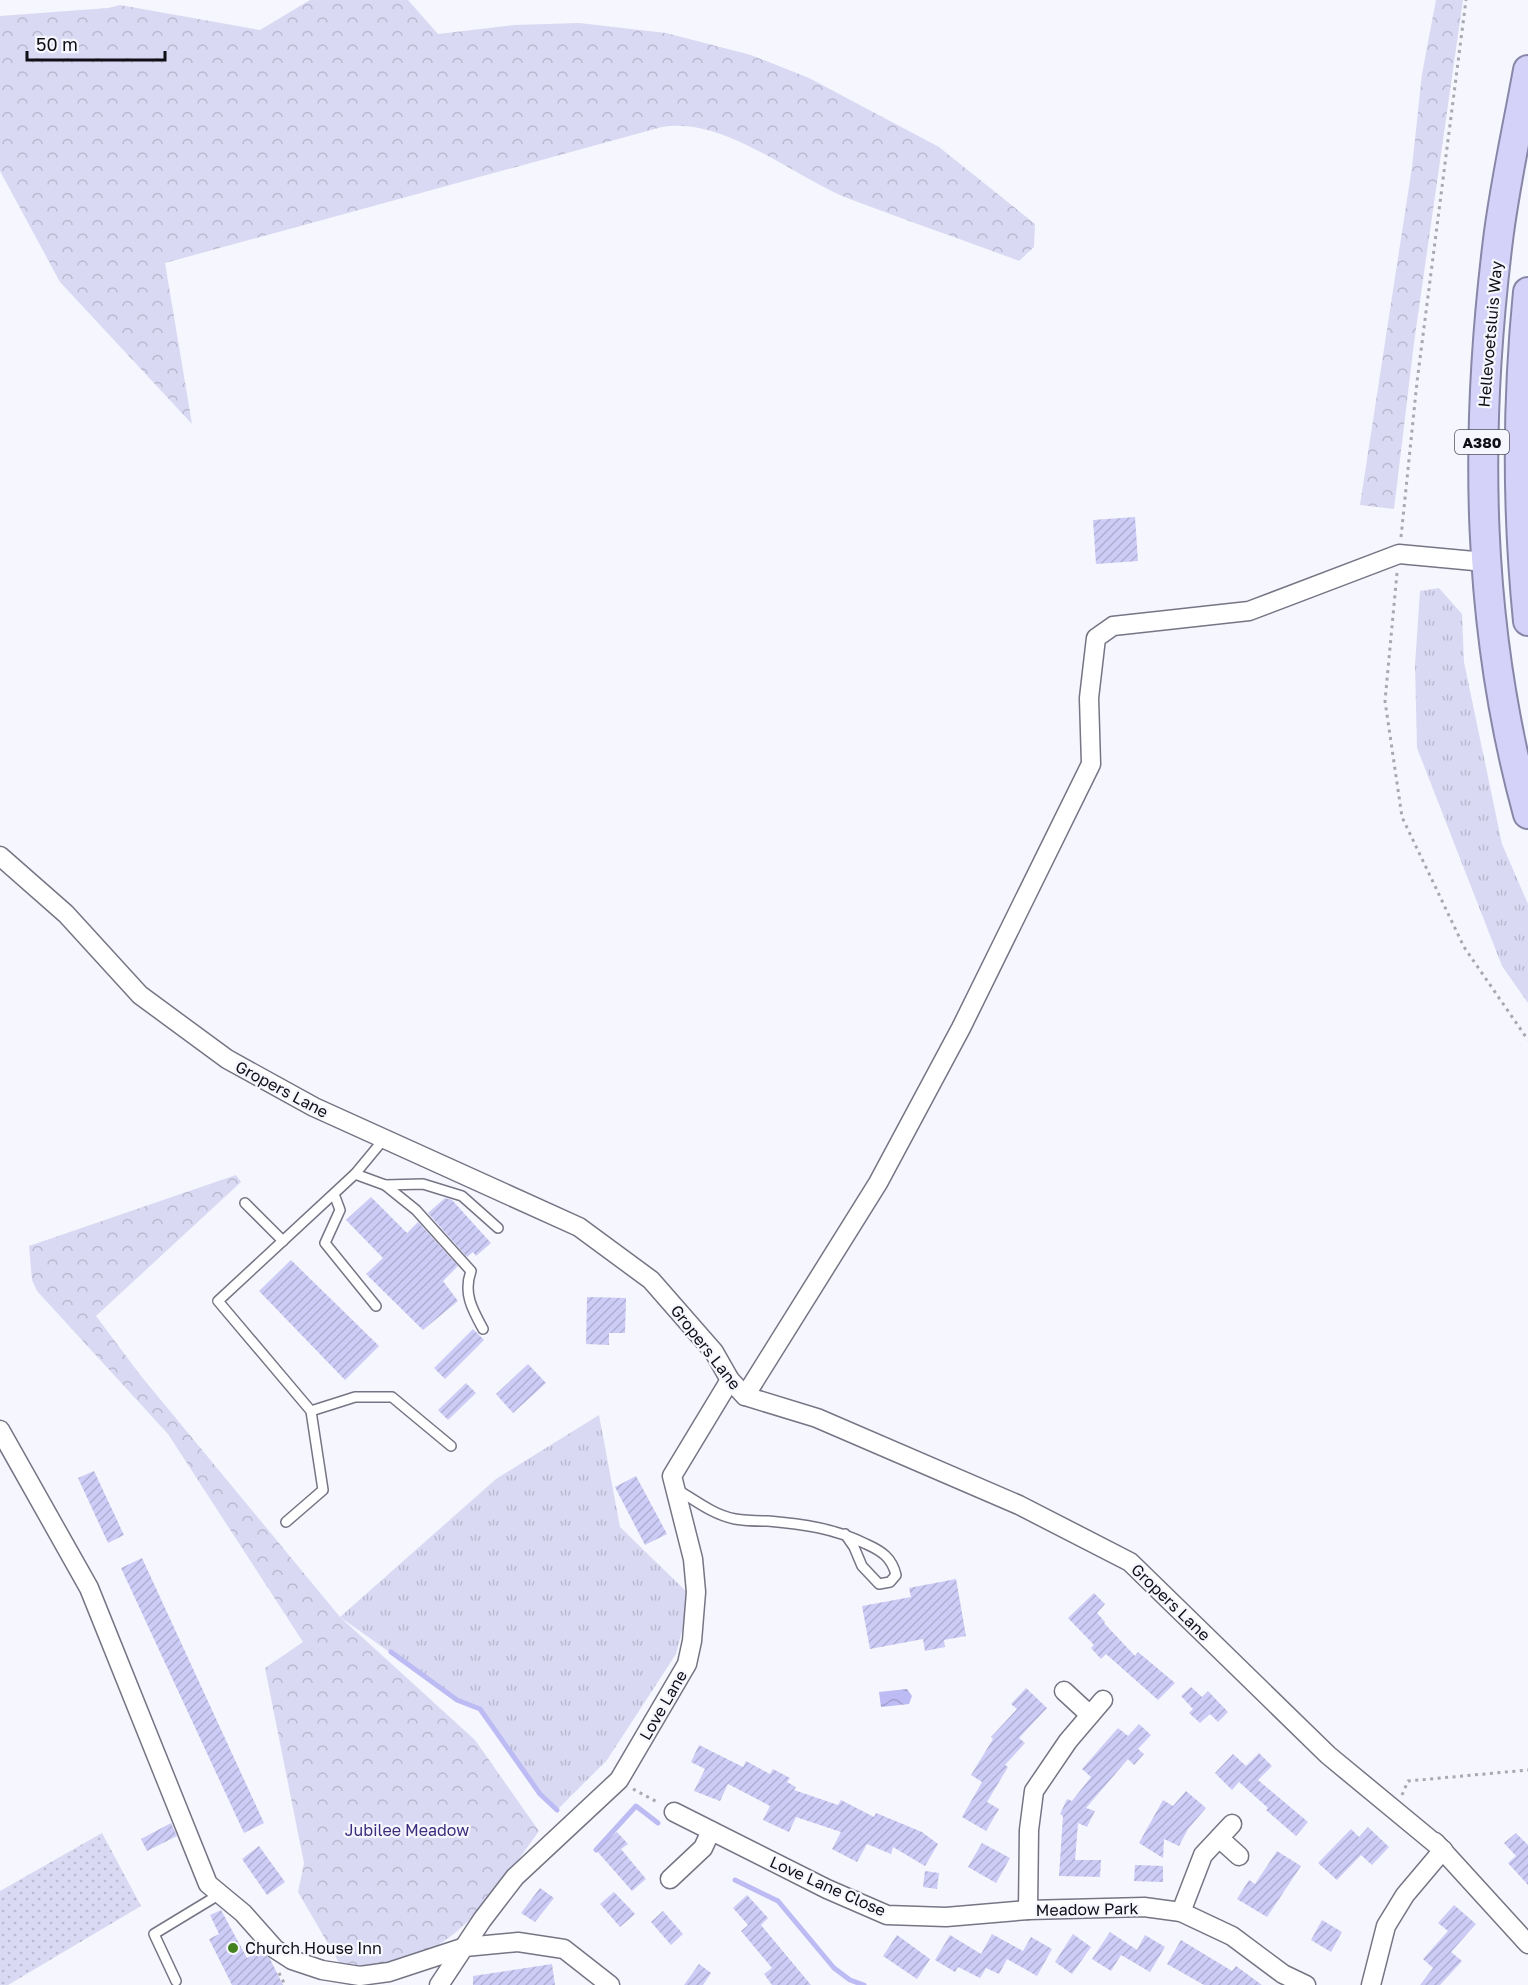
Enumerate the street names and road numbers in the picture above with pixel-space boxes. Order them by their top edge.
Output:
street label: Hellevoetsluis Way [1474,260,1506,408]
road number: A380 [1455,430,1509,454]
street label: Gropers Lane [232,1056,332,1122]
street label: Gropers Lane [667,1301,745,1393]
street label: Gropers Lane [1127,1559,1215,1645]
street label: Love Lane [635,1666,691,1744]
street label: Love Lane Close [767,1851,889,1921]
street label: Meadow Park [1035,1898,1139,1920]

